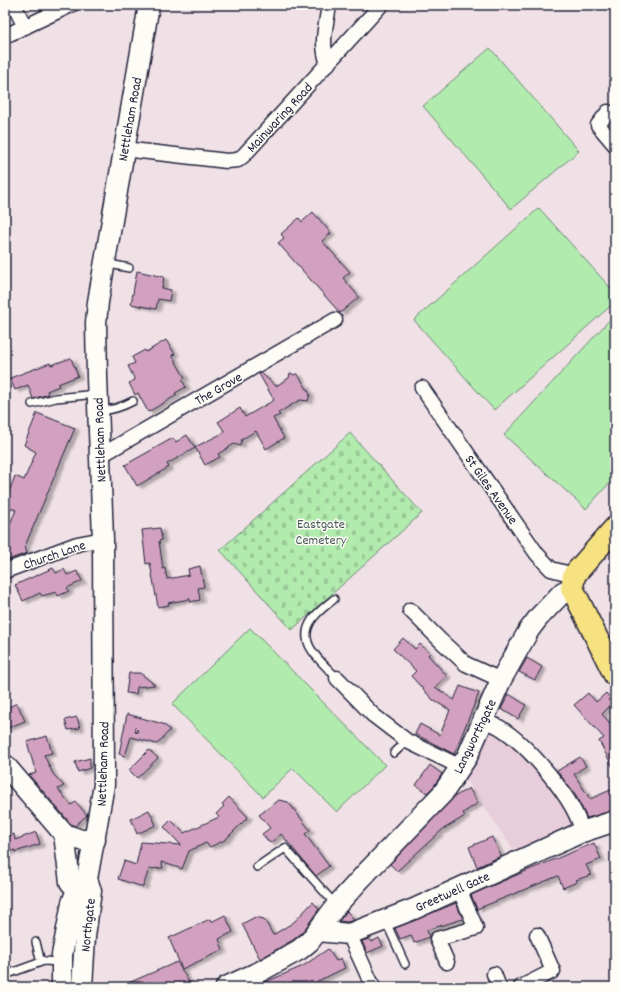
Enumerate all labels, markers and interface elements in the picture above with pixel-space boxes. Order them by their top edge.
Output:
street label: Nettleham Road [114,76,148,163]
street label: Mainwaring Road [243,79,318,158]
street label: The Grove [192,368,246,411]
street label: Nettleham Road [90,397,112,483]
street label: St Giles Avenue [459,451,522,529]
park label: Eastgate Cemetery [295,515,347,551]
street label: Church Lane [21,536,89,576]
street label: Langworthgate [449,696,503,778]
street label: Nettleham Road [93,721,115,807]
house number: 6 [134,723,140,740]
street label: Greetwell Gate [412,867,493,918]
street label: Northgate [76,897,102,953]

